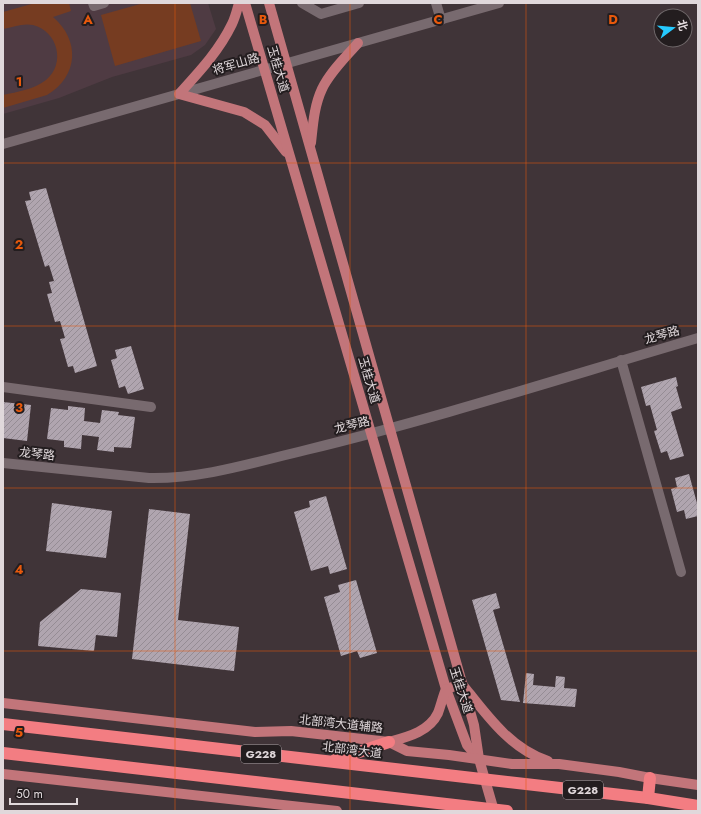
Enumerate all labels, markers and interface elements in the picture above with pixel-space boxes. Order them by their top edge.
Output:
north arrow [653,8,693,48]
text: A [82,10,93,29]
text: B [259,10,268,29]
text: C [433,10,443,29]
text: D [608,10,618,29]
text: 北 [673,18,692,33]
street label: 玉桂大道 [263,43,293,95]
street label: 将军山路 [210,49,262,79]
text: 1 [16,72,22,91]
text: 2 [15,235,23,254]
street label: 龙琴路 [642,321,682,349]
street label: 玉桂大道 [354,354,384,406]
text: 3 [15,398,23,417]
street label: 龙琴路 [332,412,372,438]
street label: 龙琴路 [18,443,56,465]
text: 4 [14,560,24,579]
street label: 玉桂大道 [445,664,477,716]
street label: 北部湾大道辅路 [298,711,384,737]
text: 5 [15,723,23,742]
street label: 北部湾大道 [321,737,383,763]
road number: G228 [241,745,281,763]
scale bar [10,780,77,806]
road number: G228 [563,781,603,799]
text: 50 m [16,785,43,803]

